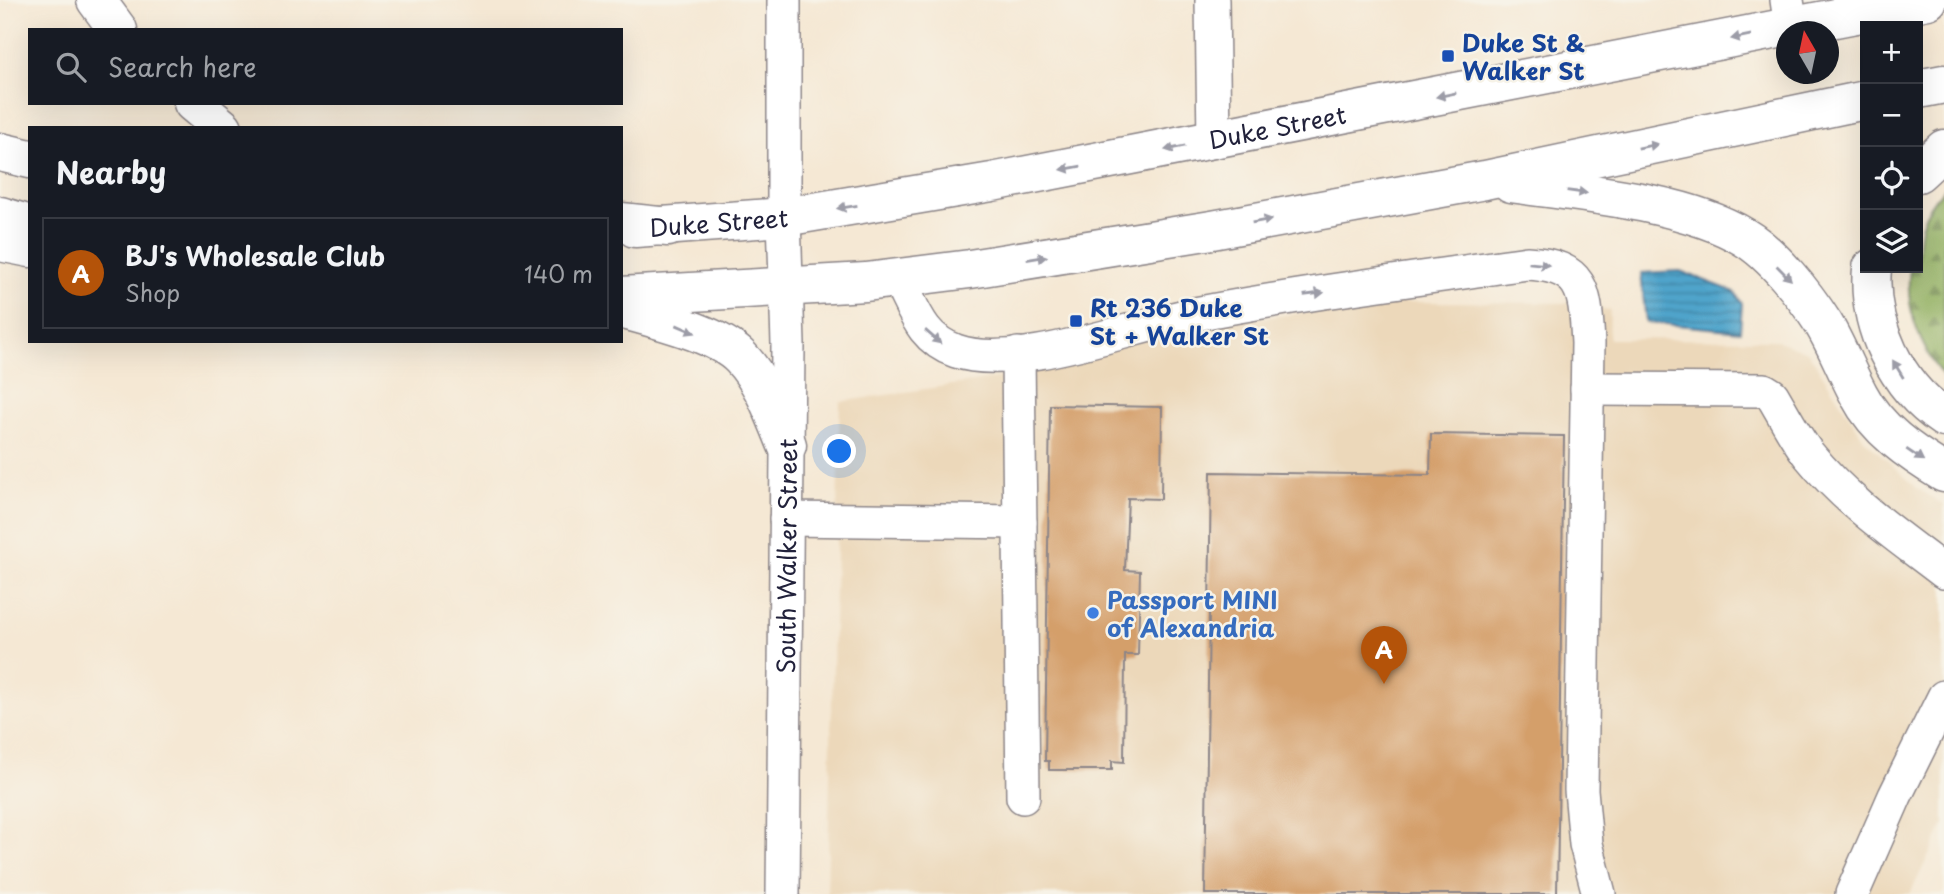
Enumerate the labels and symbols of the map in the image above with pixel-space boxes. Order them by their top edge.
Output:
north arrow [1776,21,1839,84]
place label: Duke St & Walker St [1462,24,1585,88]
one-way arrow [1730,32,1752,43]
marker: Duke St & Walker St [1440,48,1456,64]
one-way arrow [1435,89,1457,100]
street label: Duke Street [1206,96,1349,157]
one-way arrow [1637,140,1659,151]
one-way arrow [1164,143,1186,154]
one-way arrow [1060,162,1082,173]
one-way arrow [1566,187,1588,198]
street label: Duke Street [648,199,790,245]
one-way arrow [836,202,858,213]
one-way arrow [1251,215,1273,226]
one-way arrow [1026,252,1048,263]
one-way arrow [1528,259,1550,270]
one-way arrow [1775,264,1791,281]
place label: Rt 236 Duke St + Walker St [1090,289,1269,353]
one-way arrow [1303,289,1325,300]
marker: Rt 236 Duke St + Walker St [1068,313,1084,329]
one-way arrow [676,324,697,335]
one-way arrow [924,329,942,345]
one-way arrow [1891,359,1904,379]
your location [822,434,856,468]
street label: South Walker Street [767,438,805,674]
one-way arrow [1906,448,1925,461]
place label: Passport MINI of Alexandria [1107,581,1277,645]
marker: Passport MINI of Alexandria [1085,605,1101,621]
pin: A [1361,626,1407,684]

